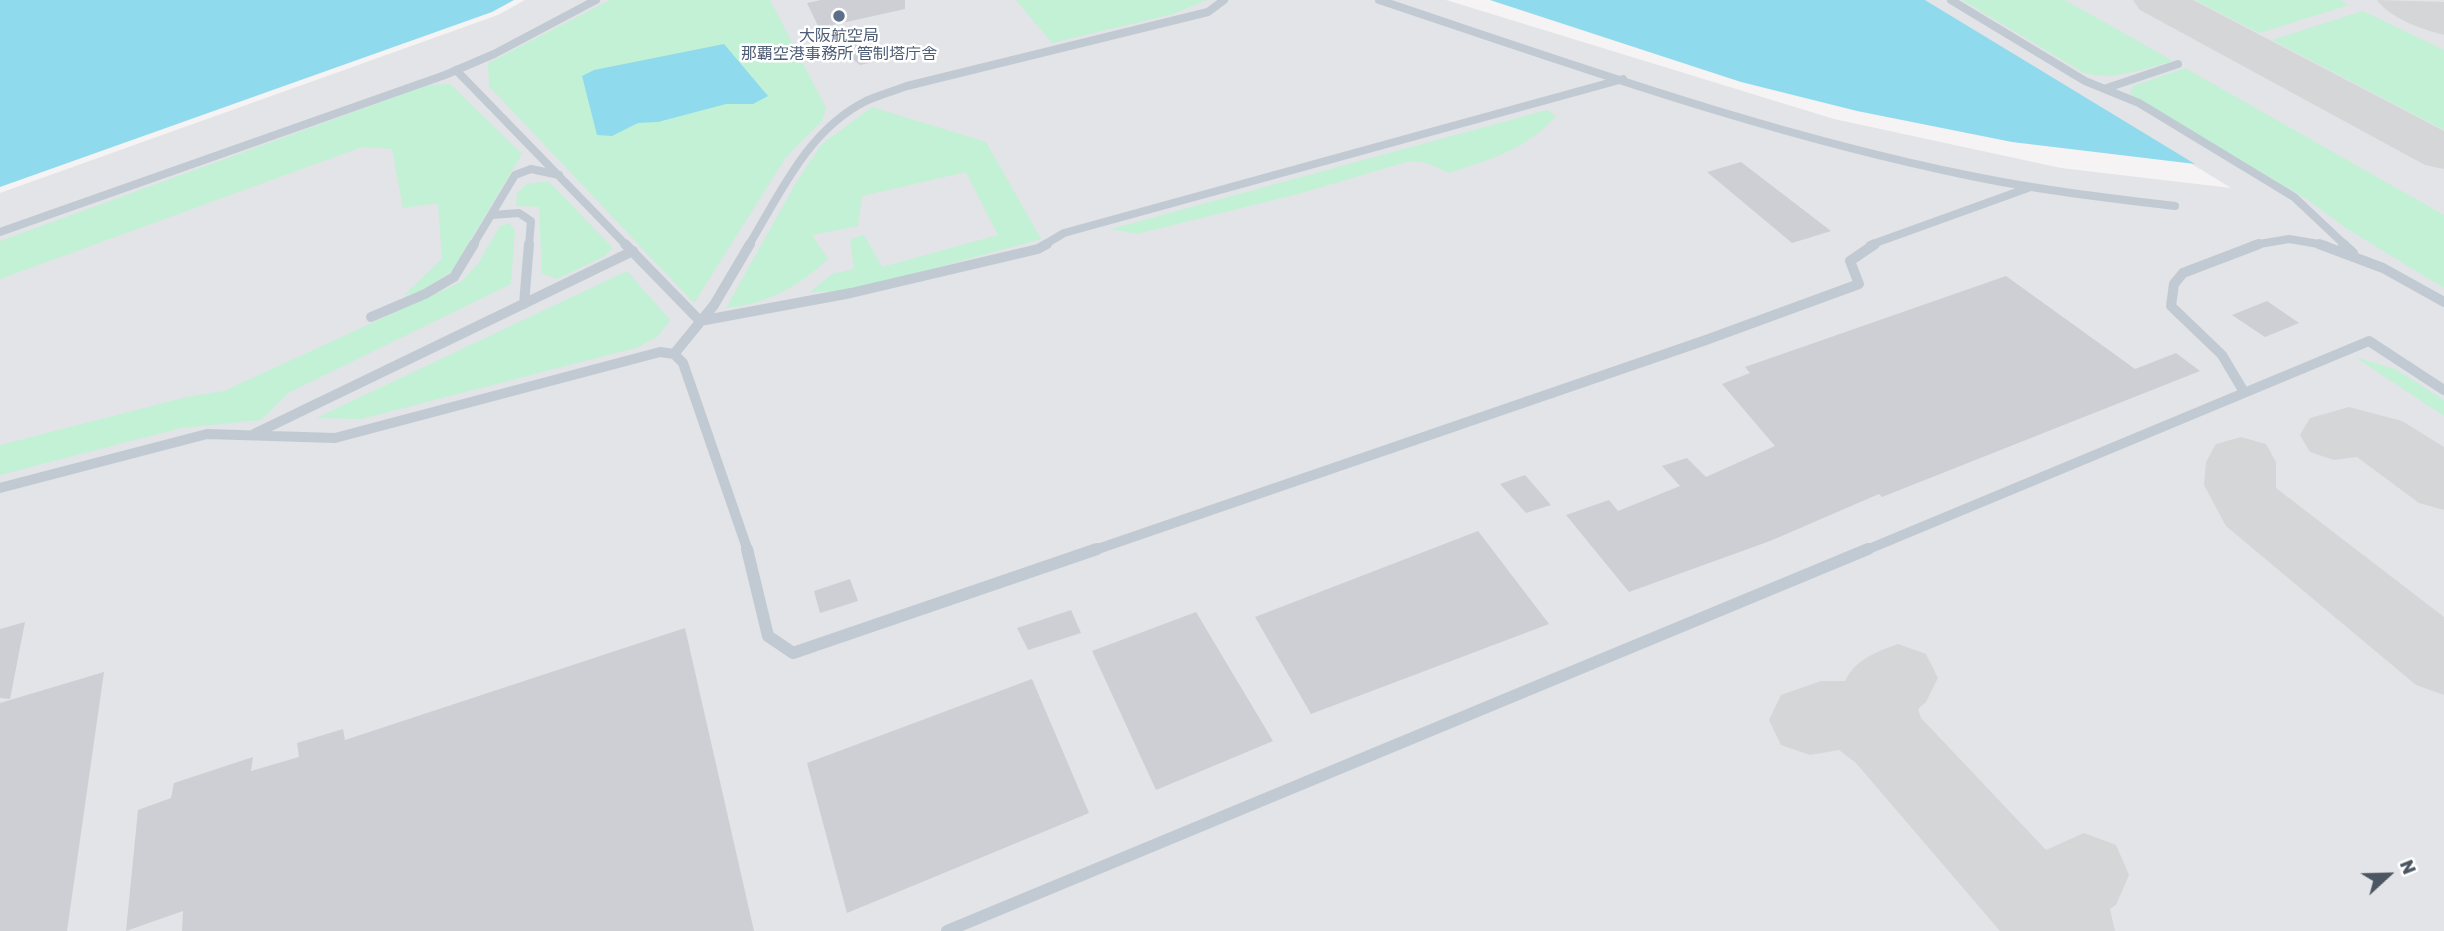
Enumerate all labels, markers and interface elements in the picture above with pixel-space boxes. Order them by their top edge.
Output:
marker: 大阪航空局 那覇空港事務所 管制塔庁舎 [831,8,847,24]
place label: 大阪航空局 那覇空港事務所 管制塔庁舎 [741,26,937,64]
north arrow [2353,840,2423,910]
text: N [2395,856,2421,878]

